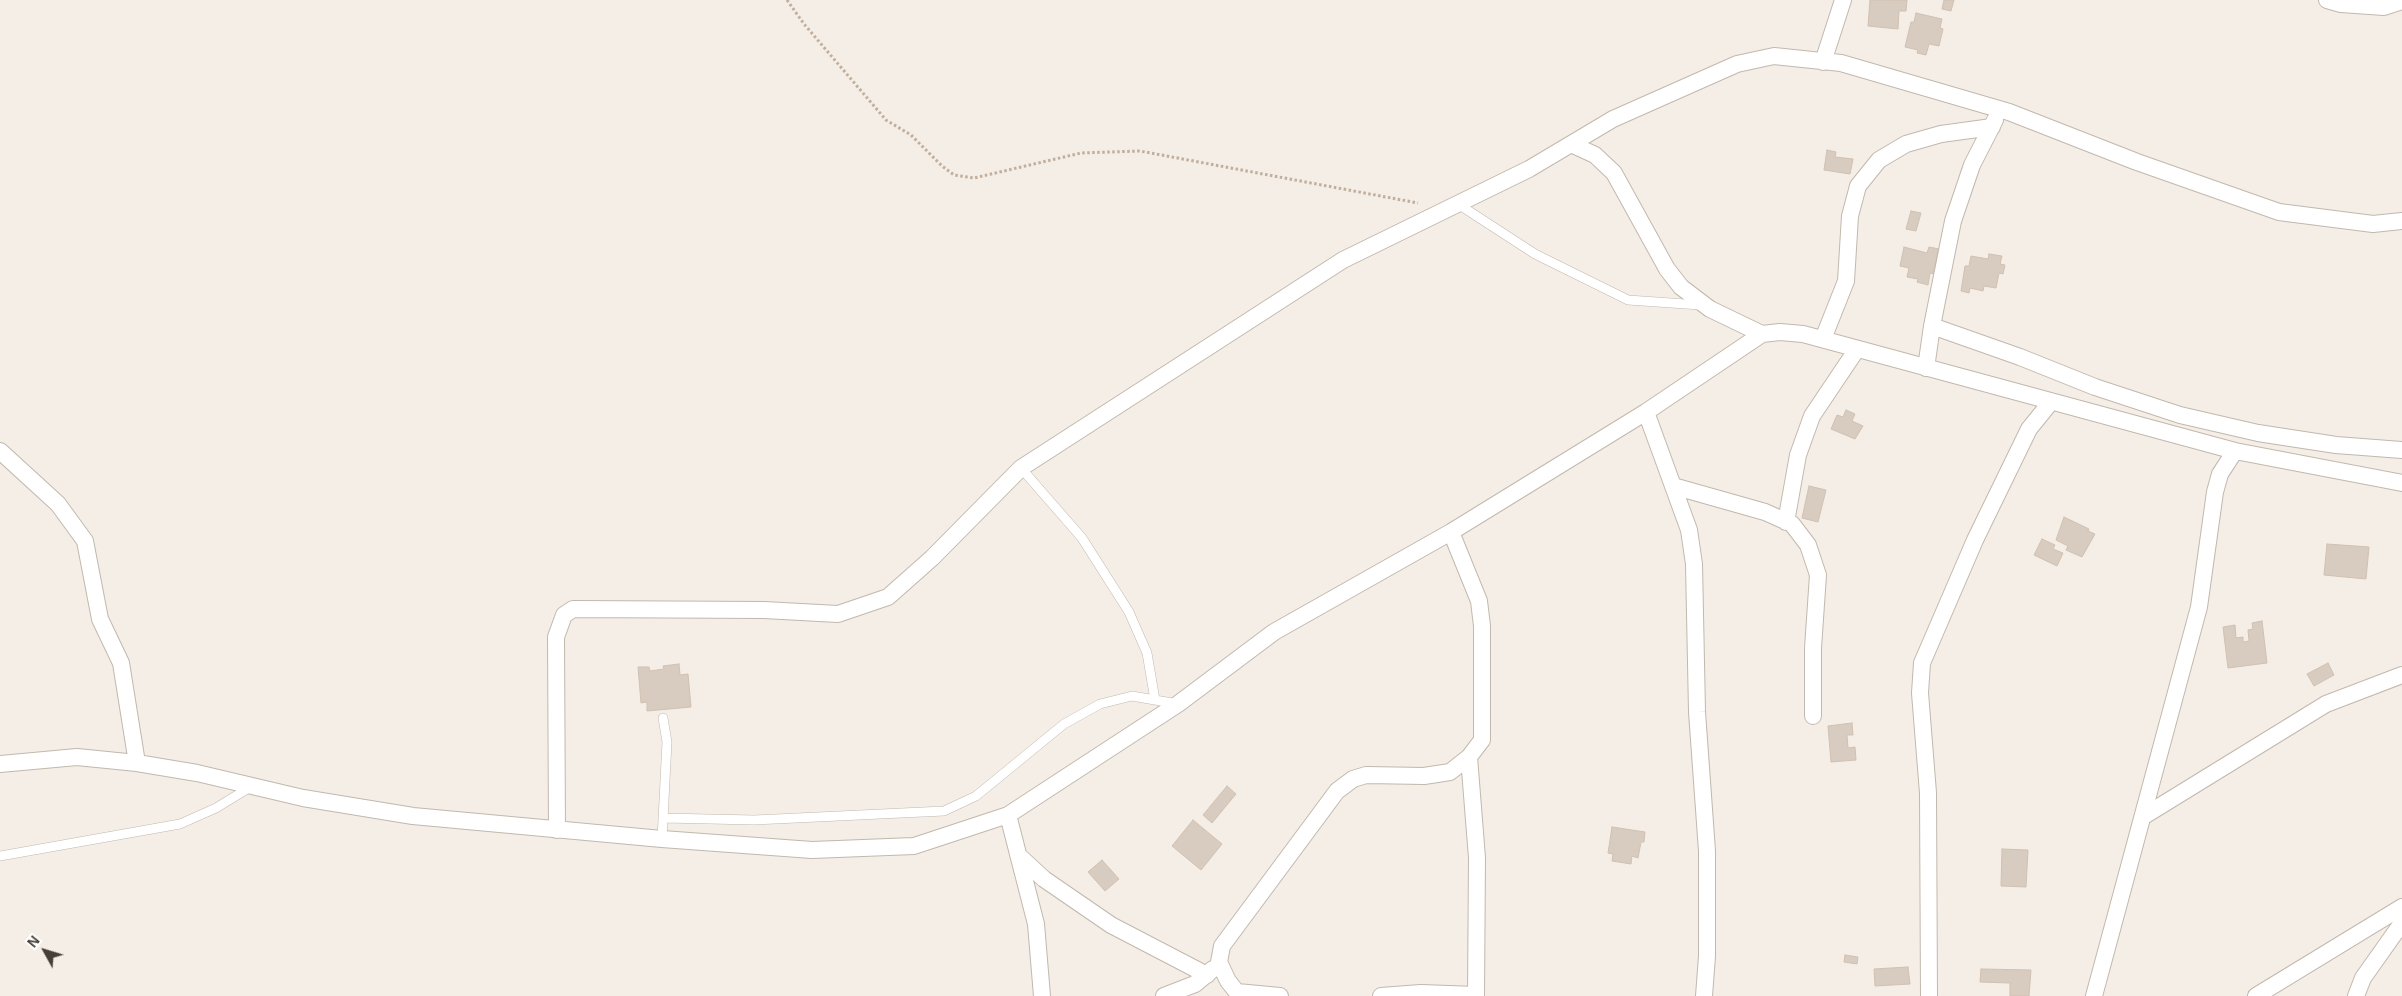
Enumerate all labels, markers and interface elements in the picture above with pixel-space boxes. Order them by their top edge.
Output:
north arrow [20,926,70,976]
text: N [24,933,43,951]

